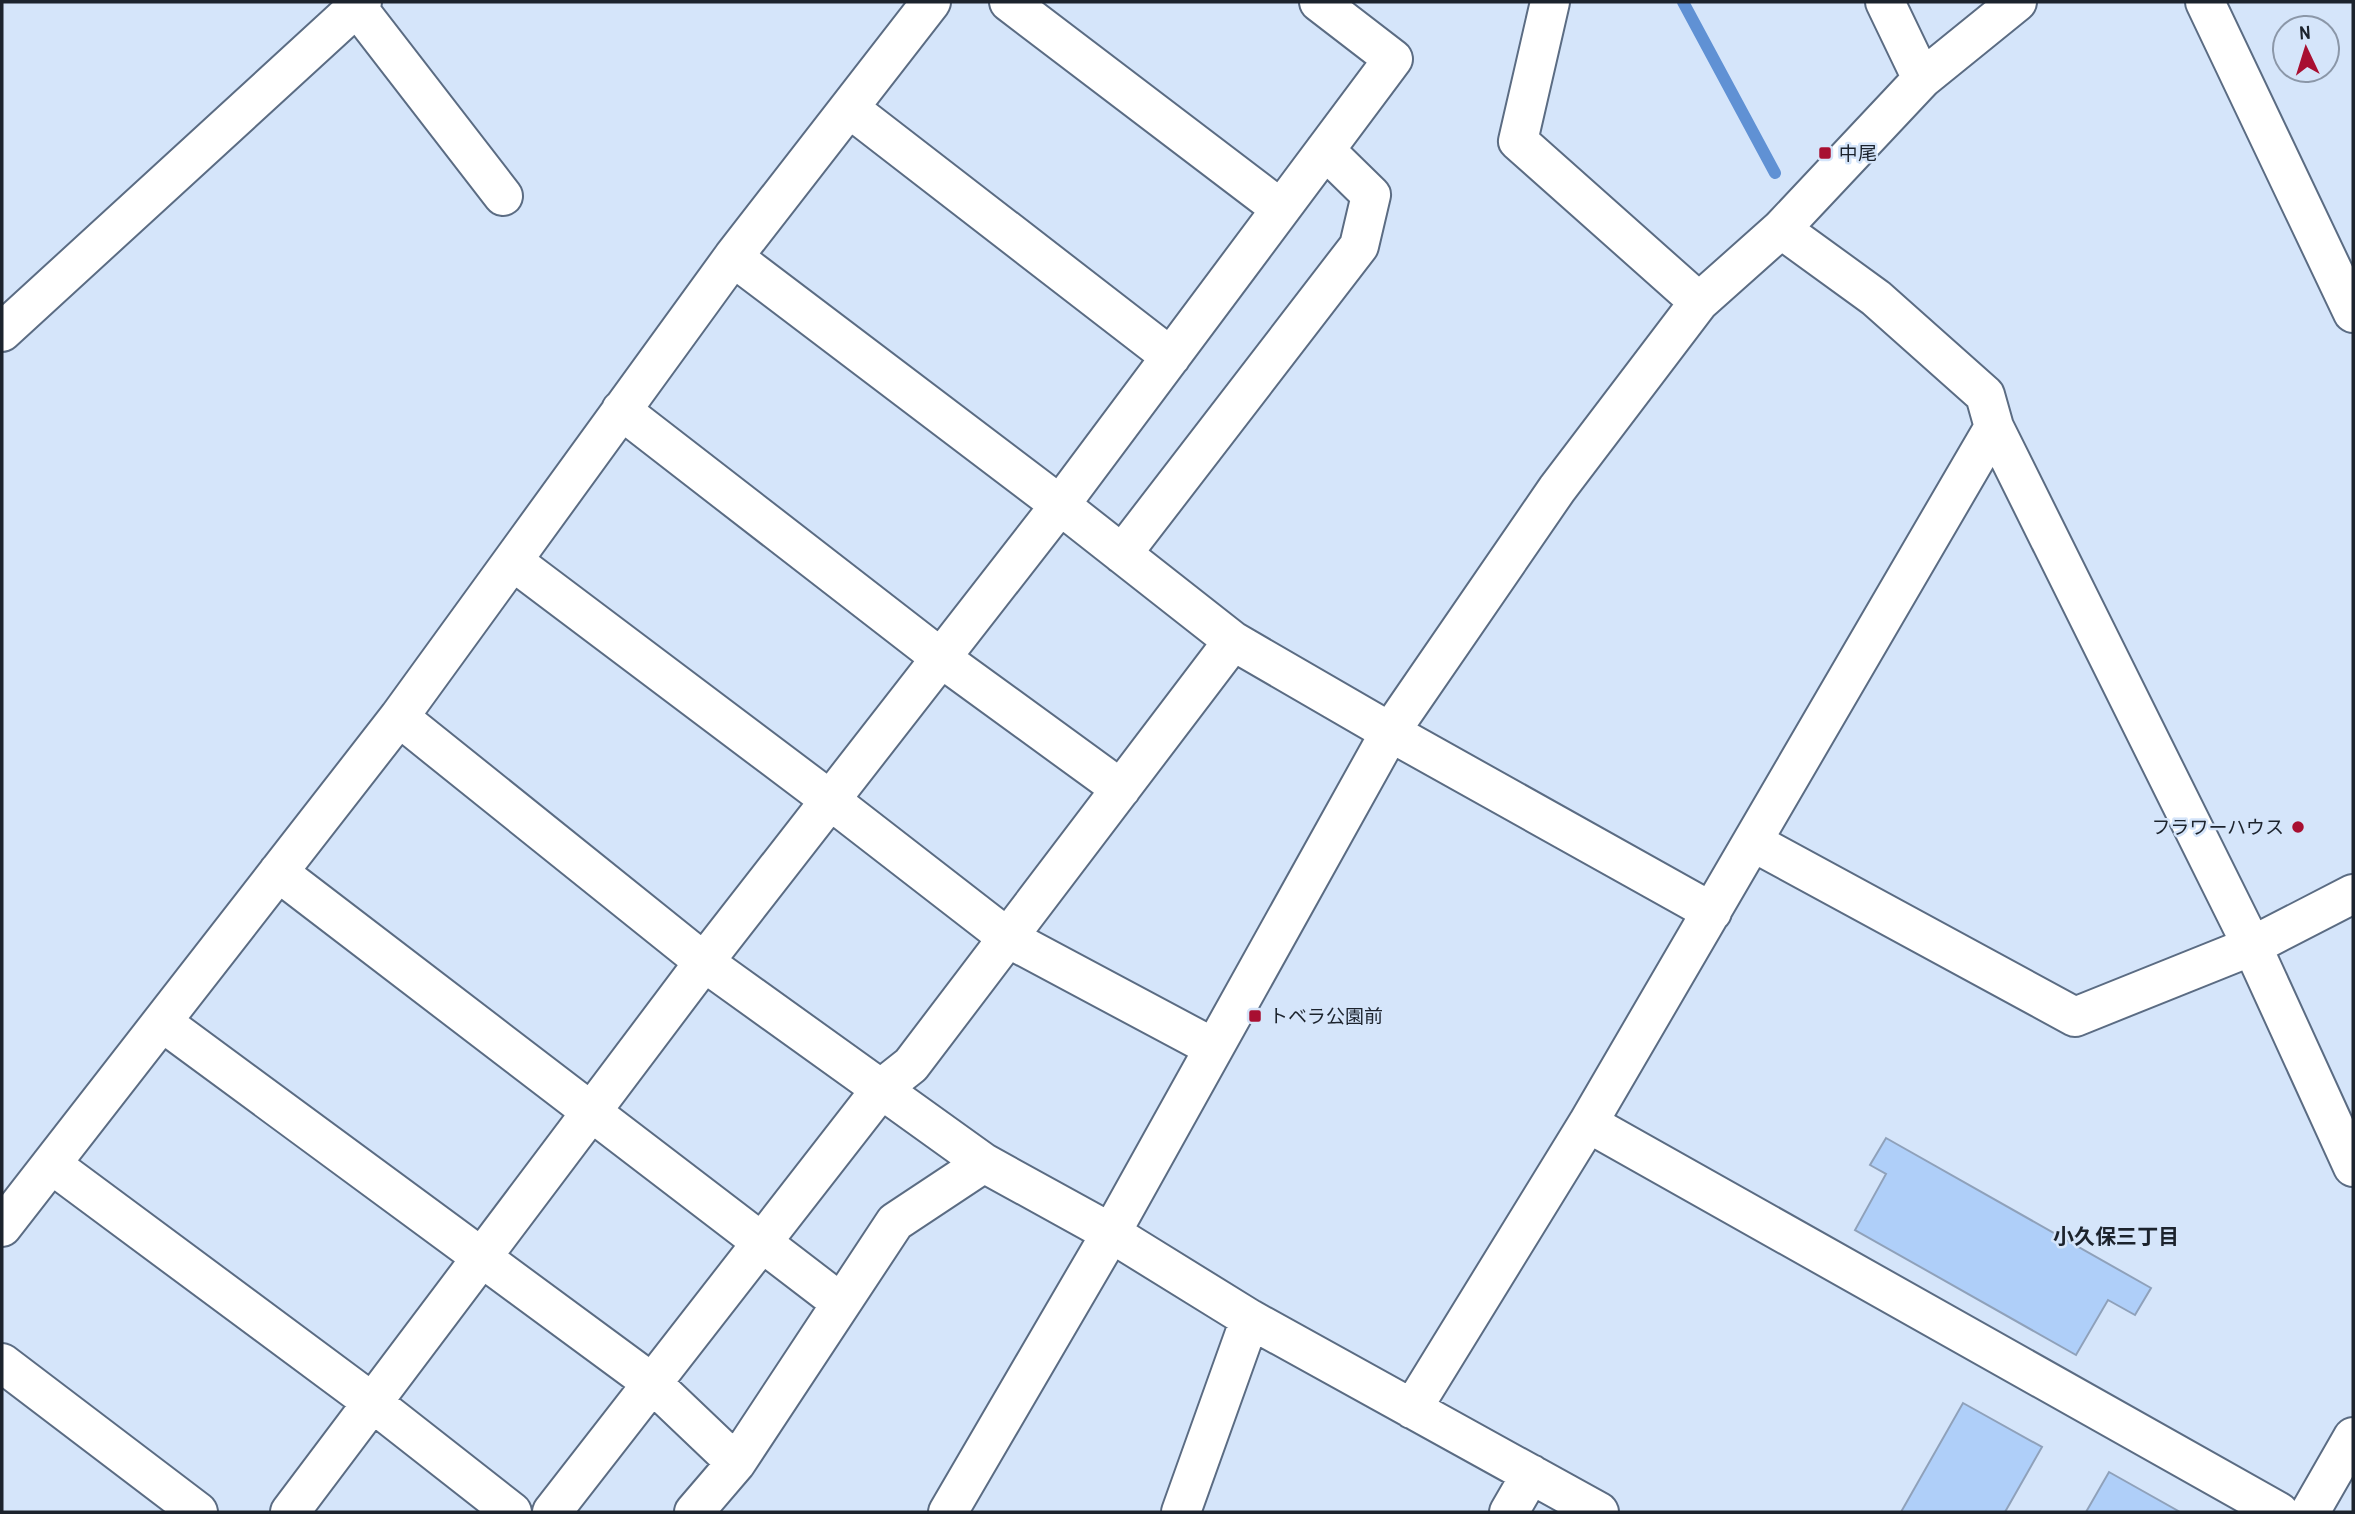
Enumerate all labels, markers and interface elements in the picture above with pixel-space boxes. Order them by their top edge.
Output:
north arrow [2271,14,2341,84]
text: N [2298,19,2311,45]
place label: 中尾 [1839,140,1877,166]
marker: 中尾 [1817,145,1833,161]
place label: フラワーハウス [2151,814,2284,840]
marker: フラワーハウス [2290,819,2306,835]
place label: トベラ公園前 [1269,1003,1383,1029]
marker: トベラ公園前 [1247,1008,1263,1024]
district label: 小久保三丁目 [2053,1222,2179,1251]

